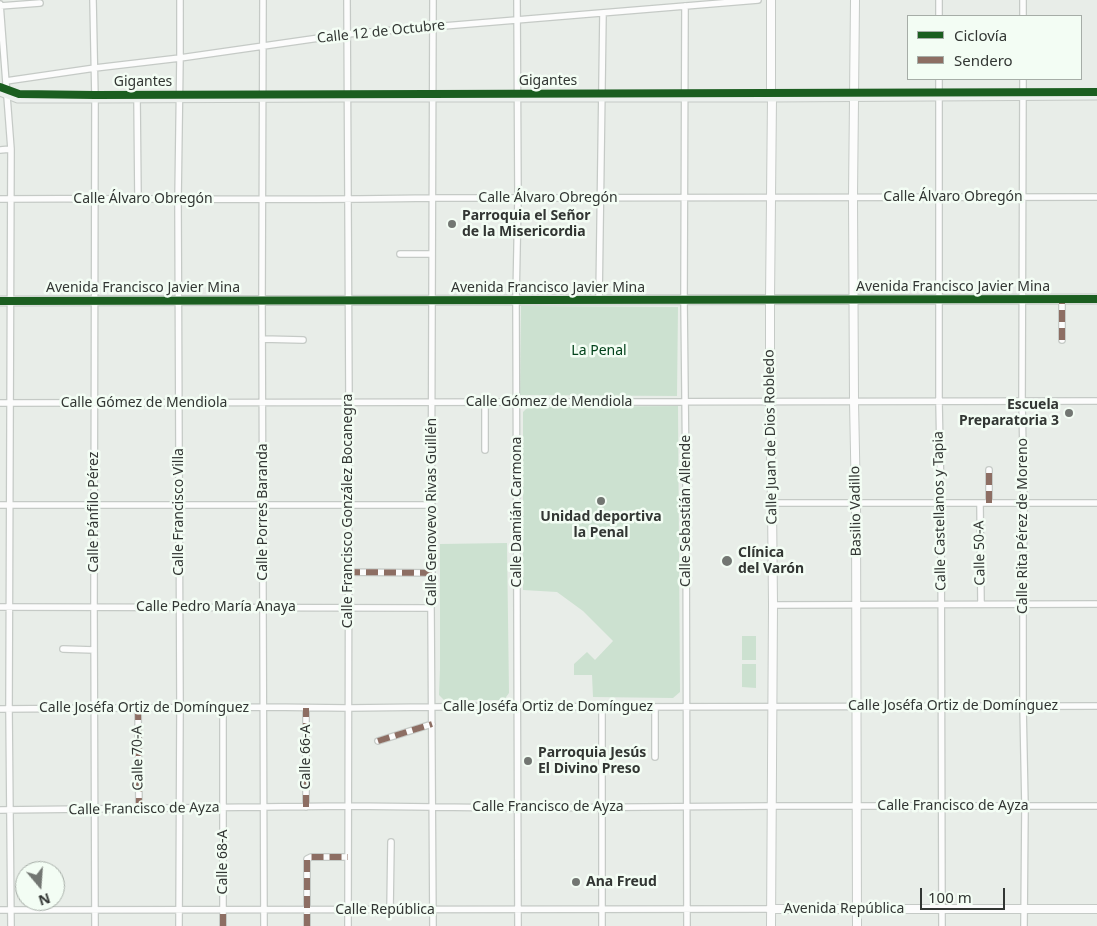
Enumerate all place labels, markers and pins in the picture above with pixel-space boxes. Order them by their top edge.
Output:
place label: Parroquia el Señor de la Misericordia [462,208,591,240]
marker: Parroquia el Señor de la Misericordia [446,218,458,230]
place label: Escuela Preparatoria 3 [959,397,1059,430]
marker: Escuela Preparatoria 3 [1063,407,1075,419]
marker: Unidad deportiva la Penal [595,495,607,507]
place label: Unidad deportiva la Penal [540,509,662,542]
place label: Clínica del Varón [738,545,804,578]
marker: Clínica del Varón [720,554,734,568]
place label: Parroquia Jesús El Divino Preso [538,745,646,778]
marker: Parroquia Jesús El Divino Preso [522,755,534,767]
place label: Ana Freud [586,874,657,890]
marker: Ana Freud [570,876,582,888]

